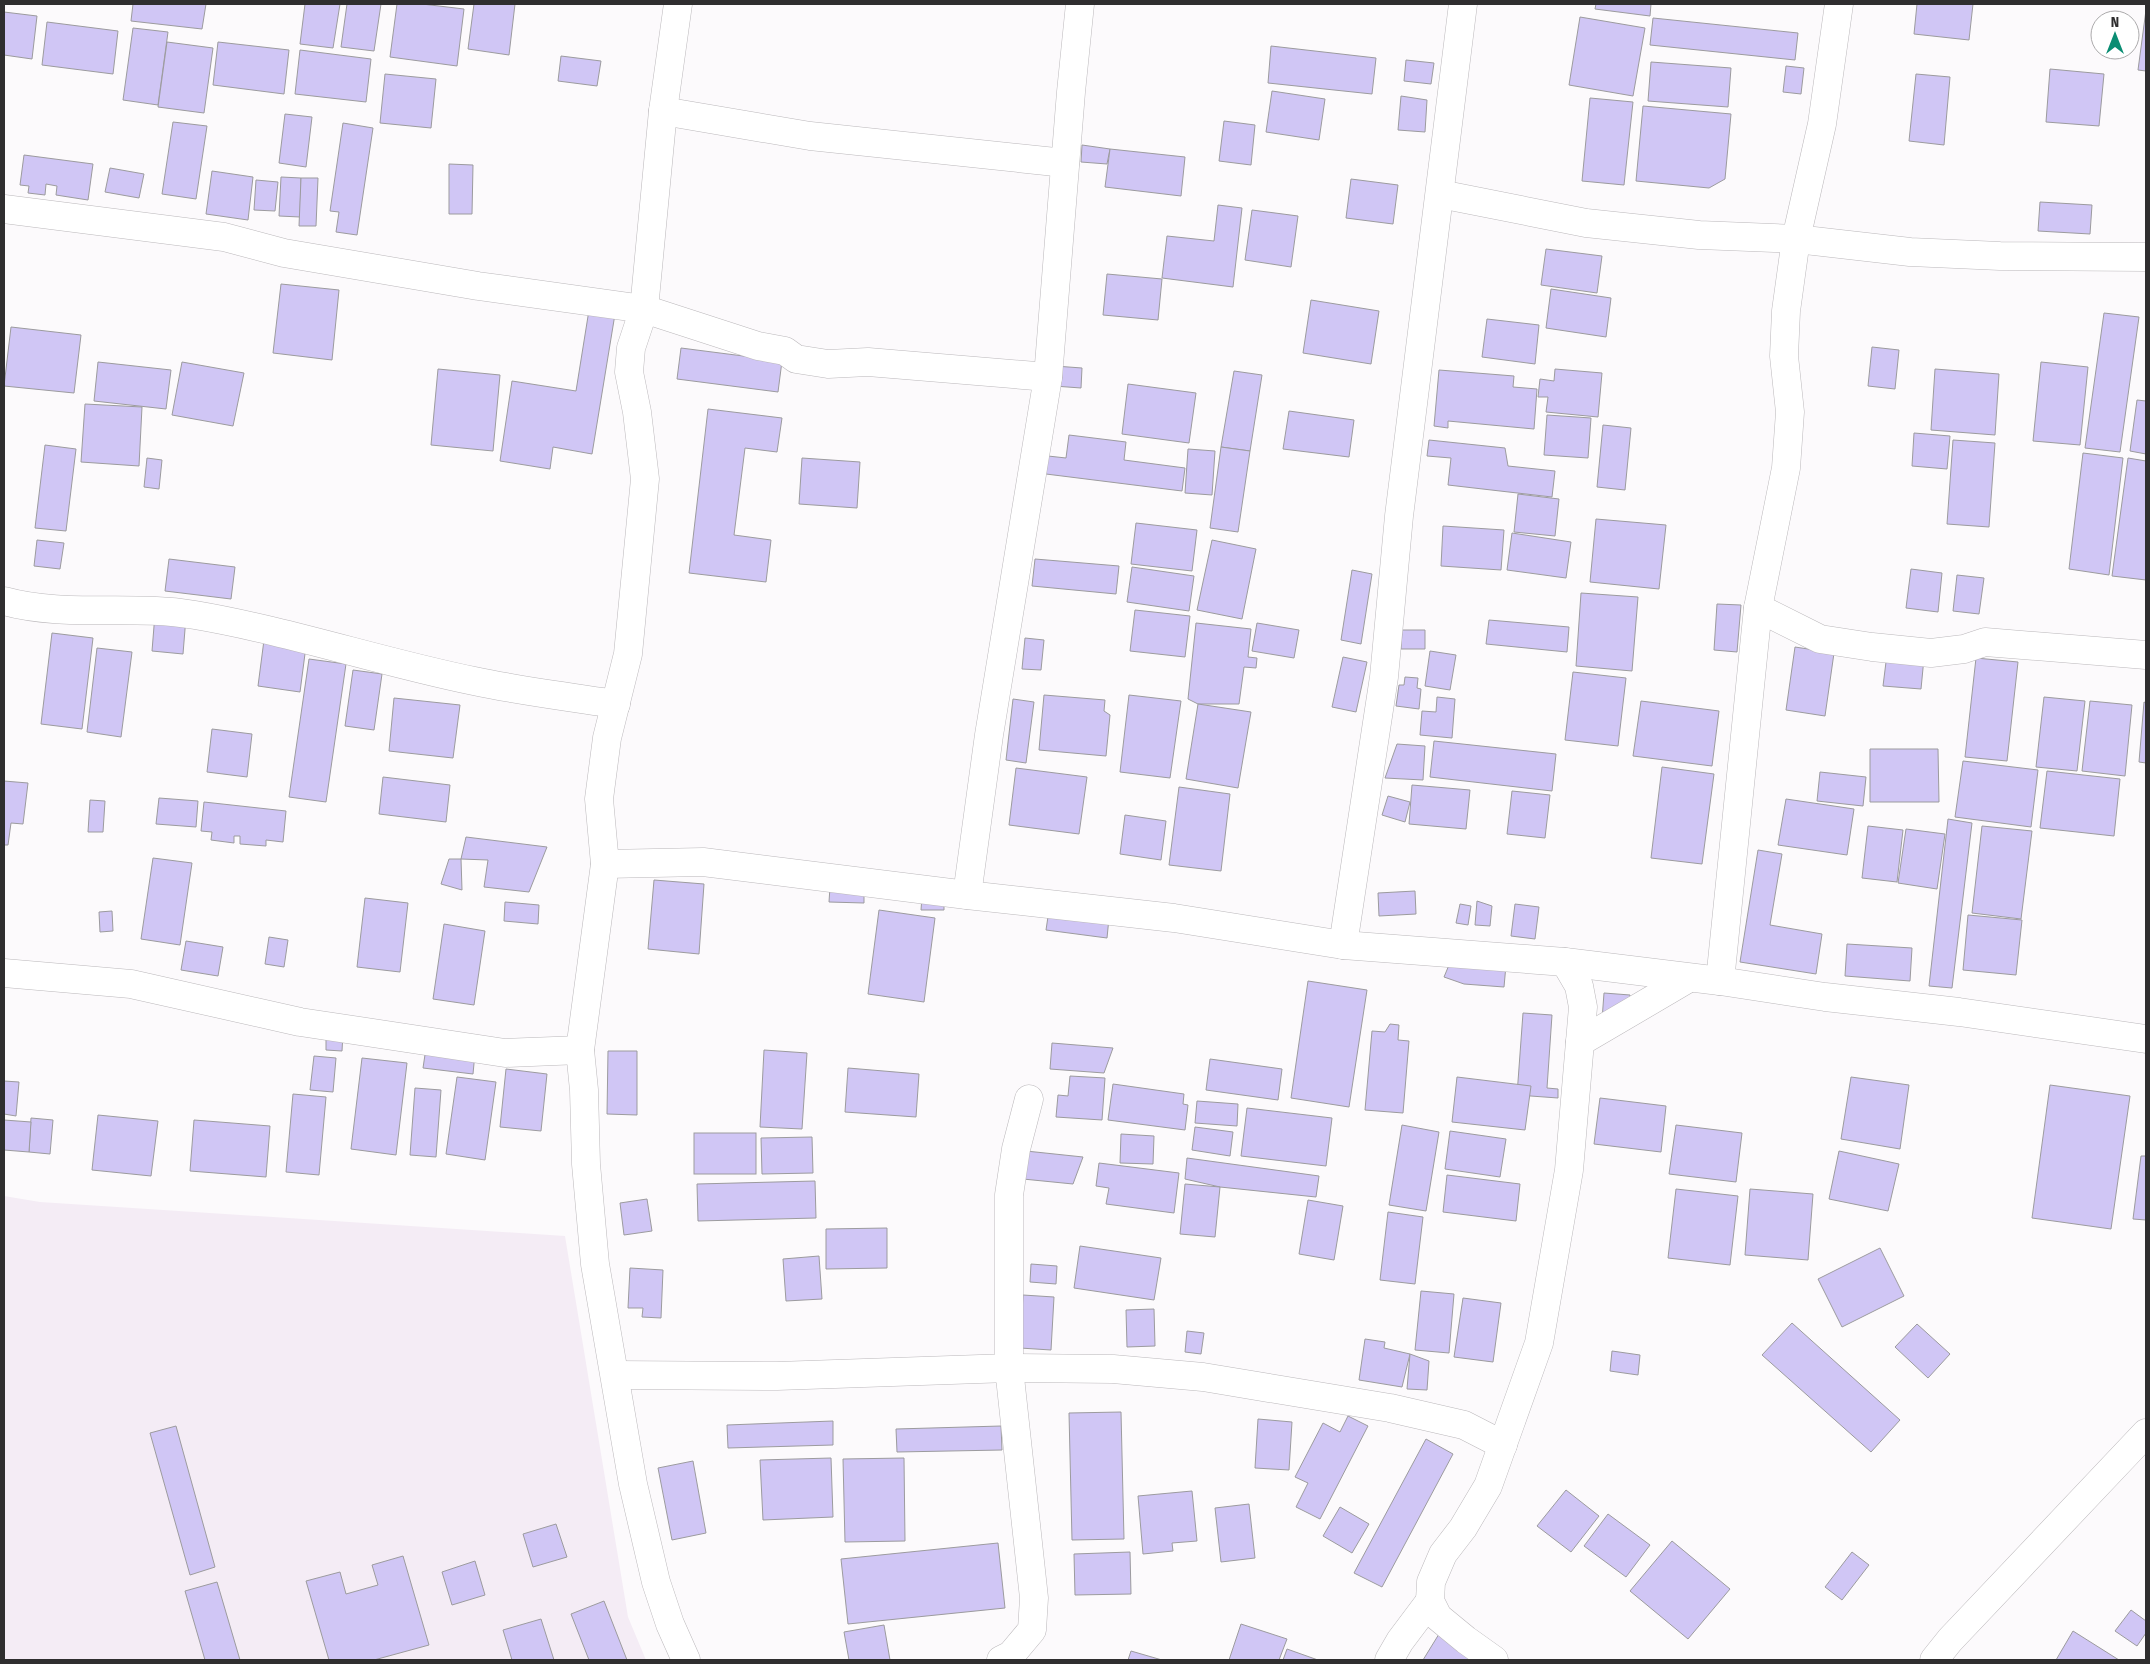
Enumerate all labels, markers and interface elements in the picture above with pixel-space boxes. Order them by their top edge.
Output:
north arrow [2090,10,2140,60]
text: N [2111,14,2119,31]

